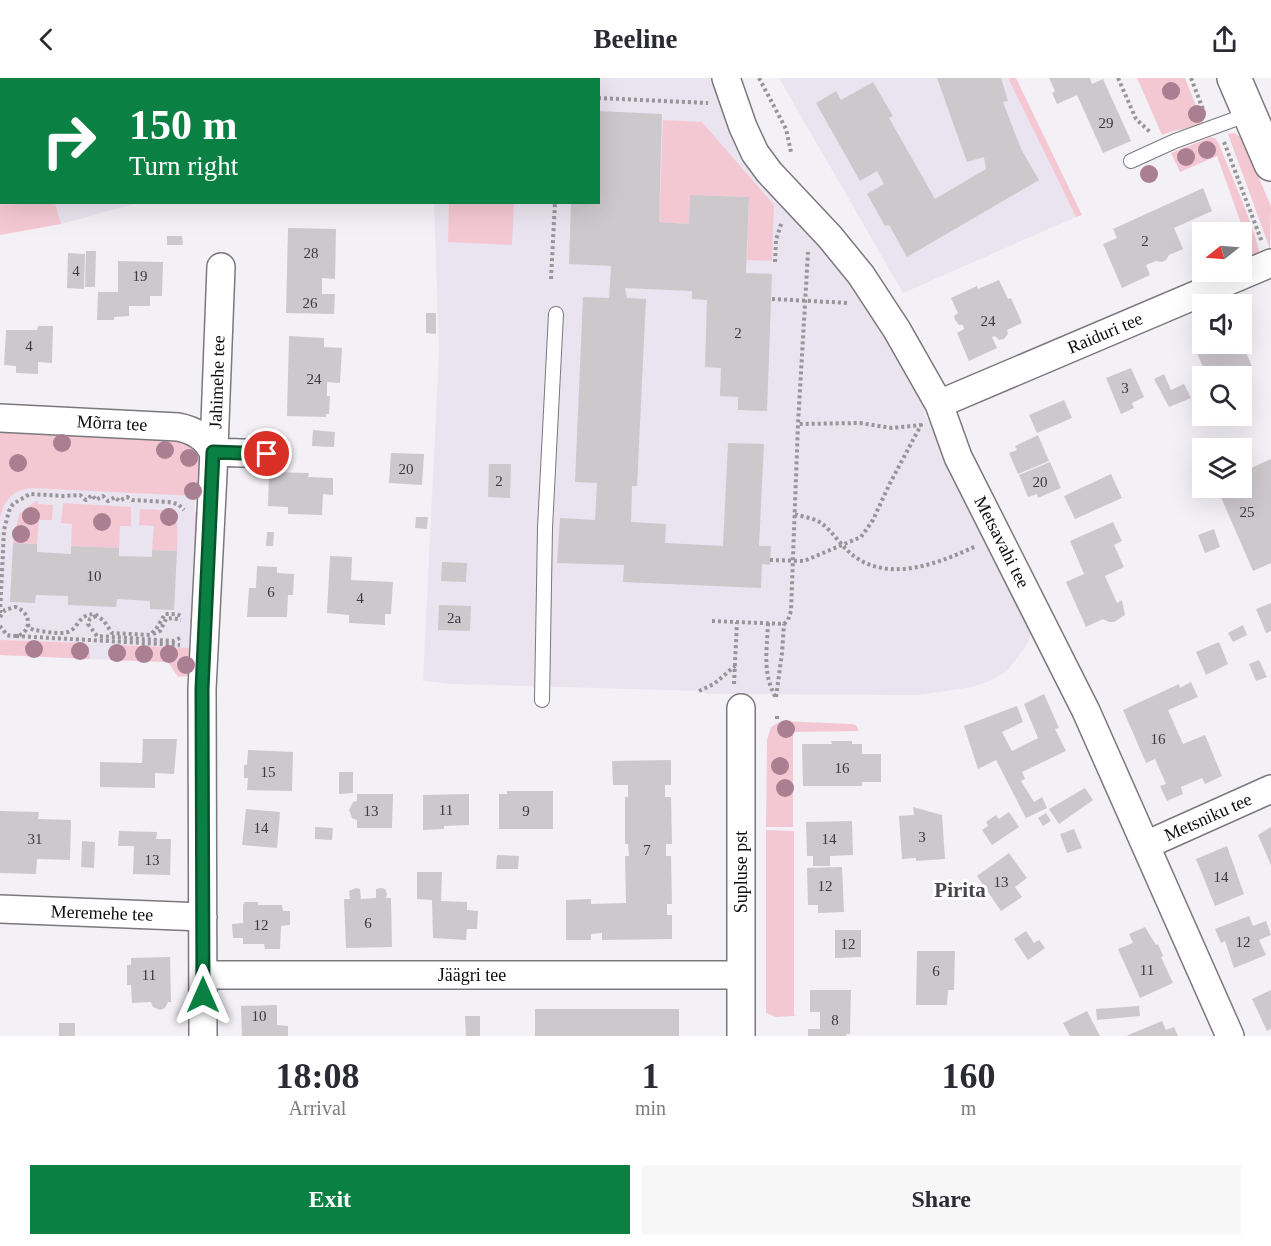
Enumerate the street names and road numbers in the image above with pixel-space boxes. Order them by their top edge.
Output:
street label: Raiduri tee [1065,308,1145,358]
street label: Jahimehe tee [205,335,229,429]
street label: Mõrra tee [76,411,148,435]
street label: Metsavahi tee [970,493,1034,591]
street label: Metsniku tee [1161,789,1255,845]
street label: Supluse pst [731,831,751,913]
street label: Meremehe tee [50,901,154,925]
street label: Jäägri tee [438,965,506,985]

